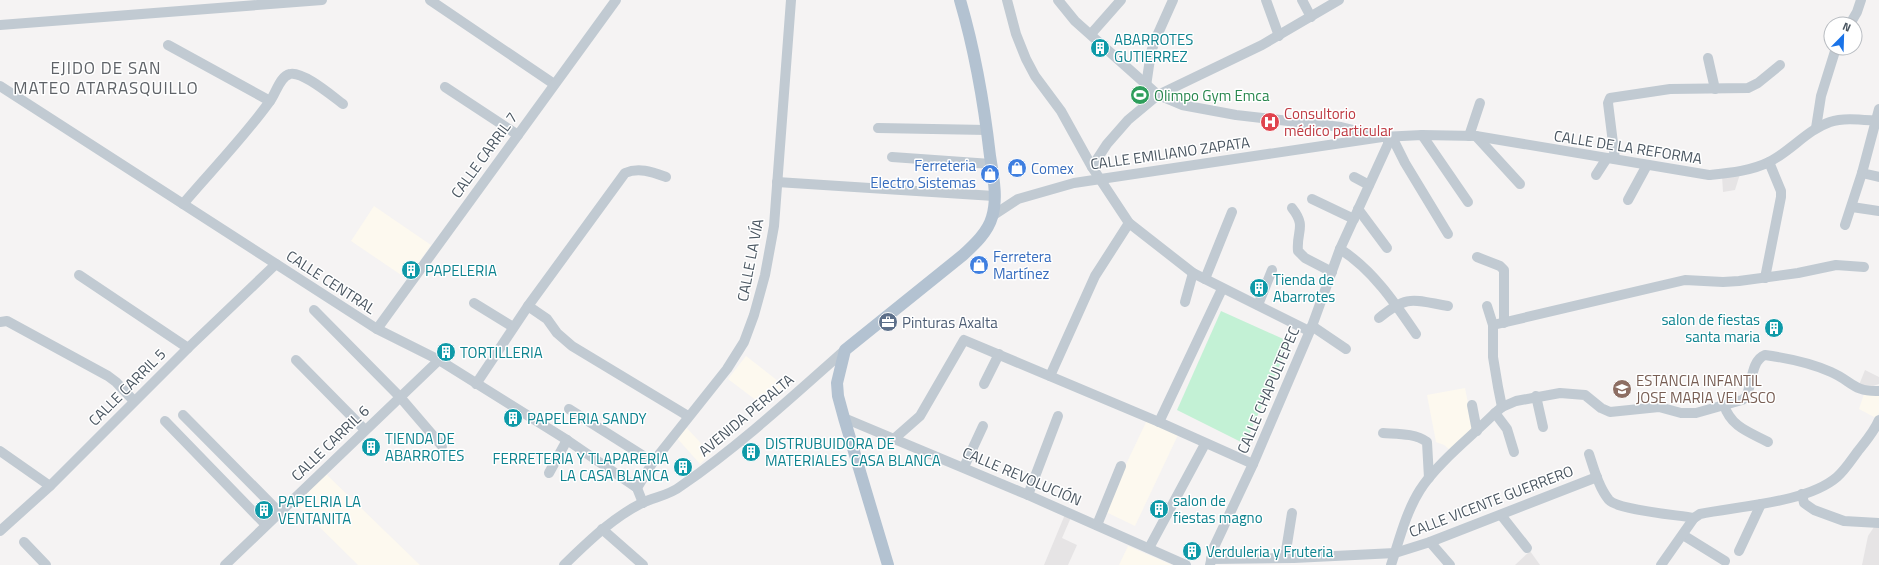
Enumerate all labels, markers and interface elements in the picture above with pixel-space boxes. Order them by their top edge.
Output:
north arrow [1823,16,1863,56]
text: N [1840,18,1854,36]
place label: ABARROTES GUTIERREZ [1114,28,1193,68]
building icon: ABARROTES GUTIERREZ [1089,37,1111,59]
district label: EJIDO DE SAN MATEO ATARASQUILLO [13,55,199,101]
sports icon: Olimpo Gym Emca [1129,84,1151,106]
place label: Olimpo Gym Emca [1154,84,1270,107]
place label: Consultorio médico particular [1284,102,1393,142]
street label: CALLE CARRIL 7 [445,107,523,203]
hospital icon: Consultorio médico particular [1259,111,1281,133]
street label: CALLE DE LA REFORMA [1552,124,1704,170]
street label: CALLE EMILIANO ZAPATA [1089,130,1251,176]
place label: Ferreteria Electro Sistemas [870,154,976,194]
shop icon: Comex [1006,157,1028,179]
place label: Comex [1031,157,1074,180]
shop icon: Ferreteria Electro Sistemas [979,163,1001,185]
street label: CALLE LA VÍA [731,217,769,303]
street label: CALLE CENTRAL [282,244,380,320]
place label: Ferretera Martínez [993,245,1052,285]
shop icon: Ferretera Martínez [968,254,990,276]
building icon: PAPELERIA [400,259,422,281]
place label: PAPELERIA [425,259,497,282]
place label: Tienda de Abarrotes [1273,268,1335,308]
building icon: Tienda de Abarrotes [1248,277,1270,299]
place label: salon de fiestas santa maria [1661,308,1760,348]
office icon: Pinturas Axalta [877,311,899,333]
place label: Pinturas Axalta [902,311,998,334]
building icon: salon de fiestas santa maria [1763,317,1785,339]
street label: CALLE CHAPULTEPEC [1231,323,1305,457]
building icon: TORTILLERIA [435,341,457,363]
place label: TORTILLERIA [460,341,543,364]
street label: CALLE CARRIL 5 [83,343,171,431]
street label: AVENIDA PERALTA [693,368,799,462]
place label: ESTANCIA INFANTIL JOSE MARIA VELASCO [1636,369,1776,409]
school or university icon: ESTANCIA INFANTIL JOSE MARIA VELASCO [1611,378,1633,400]
street label: CALLE CARRIL 6 [286,400,374,486]
building icon: PAPELERIA SANDY [502,407,524,429]
place label: PAPELERIA SANDY [527,407,647,430]
place label: TIENDA DE ABARROTES [385,427,464,467]
place label: DISTRUBUIDORA DE MATERIALES CASA BLANCA [765,432,941,472]
building icon: TIENDA DE ABARROTES [360,436,382,458]
street label: CALLE REVOLUCIÓN [959,440,1085,512]
building icon: DISTRUBUIDORA DE MATERIALES CASA BLANCA [740,441,762,463]
place label: FERRETERIA Y TLAPARERIA LA CASA BLANCA [493,447,669,487]
building icon: FERRETERIA Y TLAPARERIA LA CASA BLANCA [672,456,694,478]
street label: CALLE VICENTE GUERRERO [1405,459,1577,543]
place label: salon de fiestas magno [1173,489,1263,529]
place label: PAPELRIA LA VENTANITA [278,490,361,530]
building icon: salon de fiestas magno [1148,498,1170,520]
building icon: PAPELRIA LA VENTANITA [253,499,275,521]
building icon: Verduleria y Fruteria [1181,540,1203,562]
place label: Verduleria y Fruteria [1206,540,1334,563]

